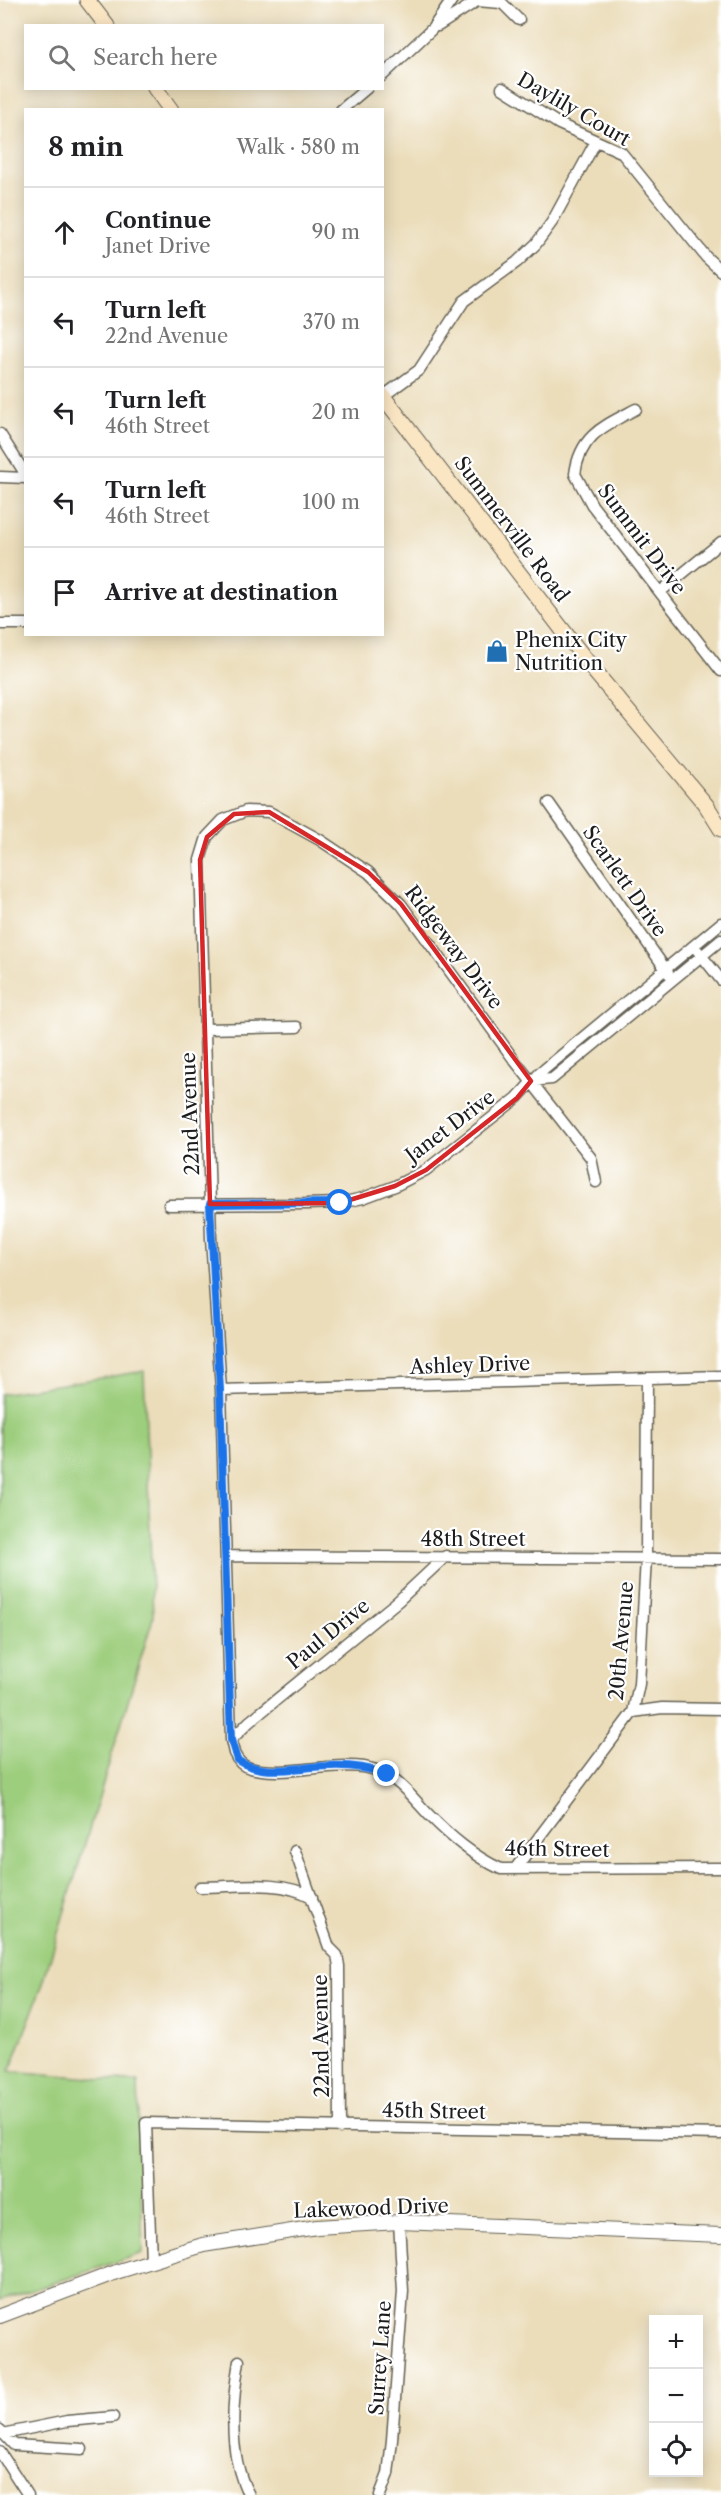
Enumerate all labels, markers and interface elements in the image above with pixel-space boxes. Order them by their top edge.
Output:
search box [24,24,384,90]
icon: search [45,41,78,74]
text: Search here [93,44,218,71]
street label: Daylily Court [513,67,635,151]
text: 8 min [48,131,124,163]
text: Walk · 580 m [237,135,360,159]
text: Continue [105,207,211,234]
icon: ahead [48,216,81,249]
text: 90 m [312,220,360,244]
text: Janet Drive [105,234,210,258]
text: Turn left [105,297,206,324]
icon: left [48,306,81,339]
text: 370 m [303,310,360,334]
text: 22nd Avenue [105,324,228,348]
text: Turn left [105,387,206,414]
icon: left [48,396,81,429]
text: 20 m [312,400,360,424]
text: 46th Street [105,414,210,438]
street label: Summerville Road [449,452,575,606]
text: Turn left [105,477,206,504]
street label: Summit Drive [593,479,691,599]
icon: left [48,486,81,519]
text: 100 m [302,490,360,514]
text: 46th Street [105,504,210,528]
icon: arrive [48,576,81,609]
text: Arrive at destination [105,579,338,606]
place label: Phenix City Nutrition [515,628,628,675]
shop icon: Phenix City Nutrition [484,638,510,664]
street label: Scarlett Drive [578,821,672,941]
street label: Ridgeway Drive [400,881,508,1013]
street label: 22nd Avenue [176,1052,204,1176]
street label: Janet Drive [398,1085,499,1169]
route start [326,1189,352,1215]
street label: Ashley Drive [408,1351,531,1379]
street label: 48th Street [420,1527,526,1551]
street label: 20th Avenue [604,1580,638,1702]
street label: Paul Drive [282,1594,374,1674]
route end [373,1760,399,1786]
street label: 46th Street [504,1836,610,1862]
street label: 22nd Avenue [308,1974,334,2098]
street label: 45th Street [382,2098,486,2124]
street label: Lakewood Drive [293,2193,449,2223]
street label: Surrey Lane [364,2300,396,2416]
map controls [649,2315,703,2477]
button: + [649,2315,703,2369]
button: − [649,2369,703,2423]
button: locate [649,2423,703,2477]

